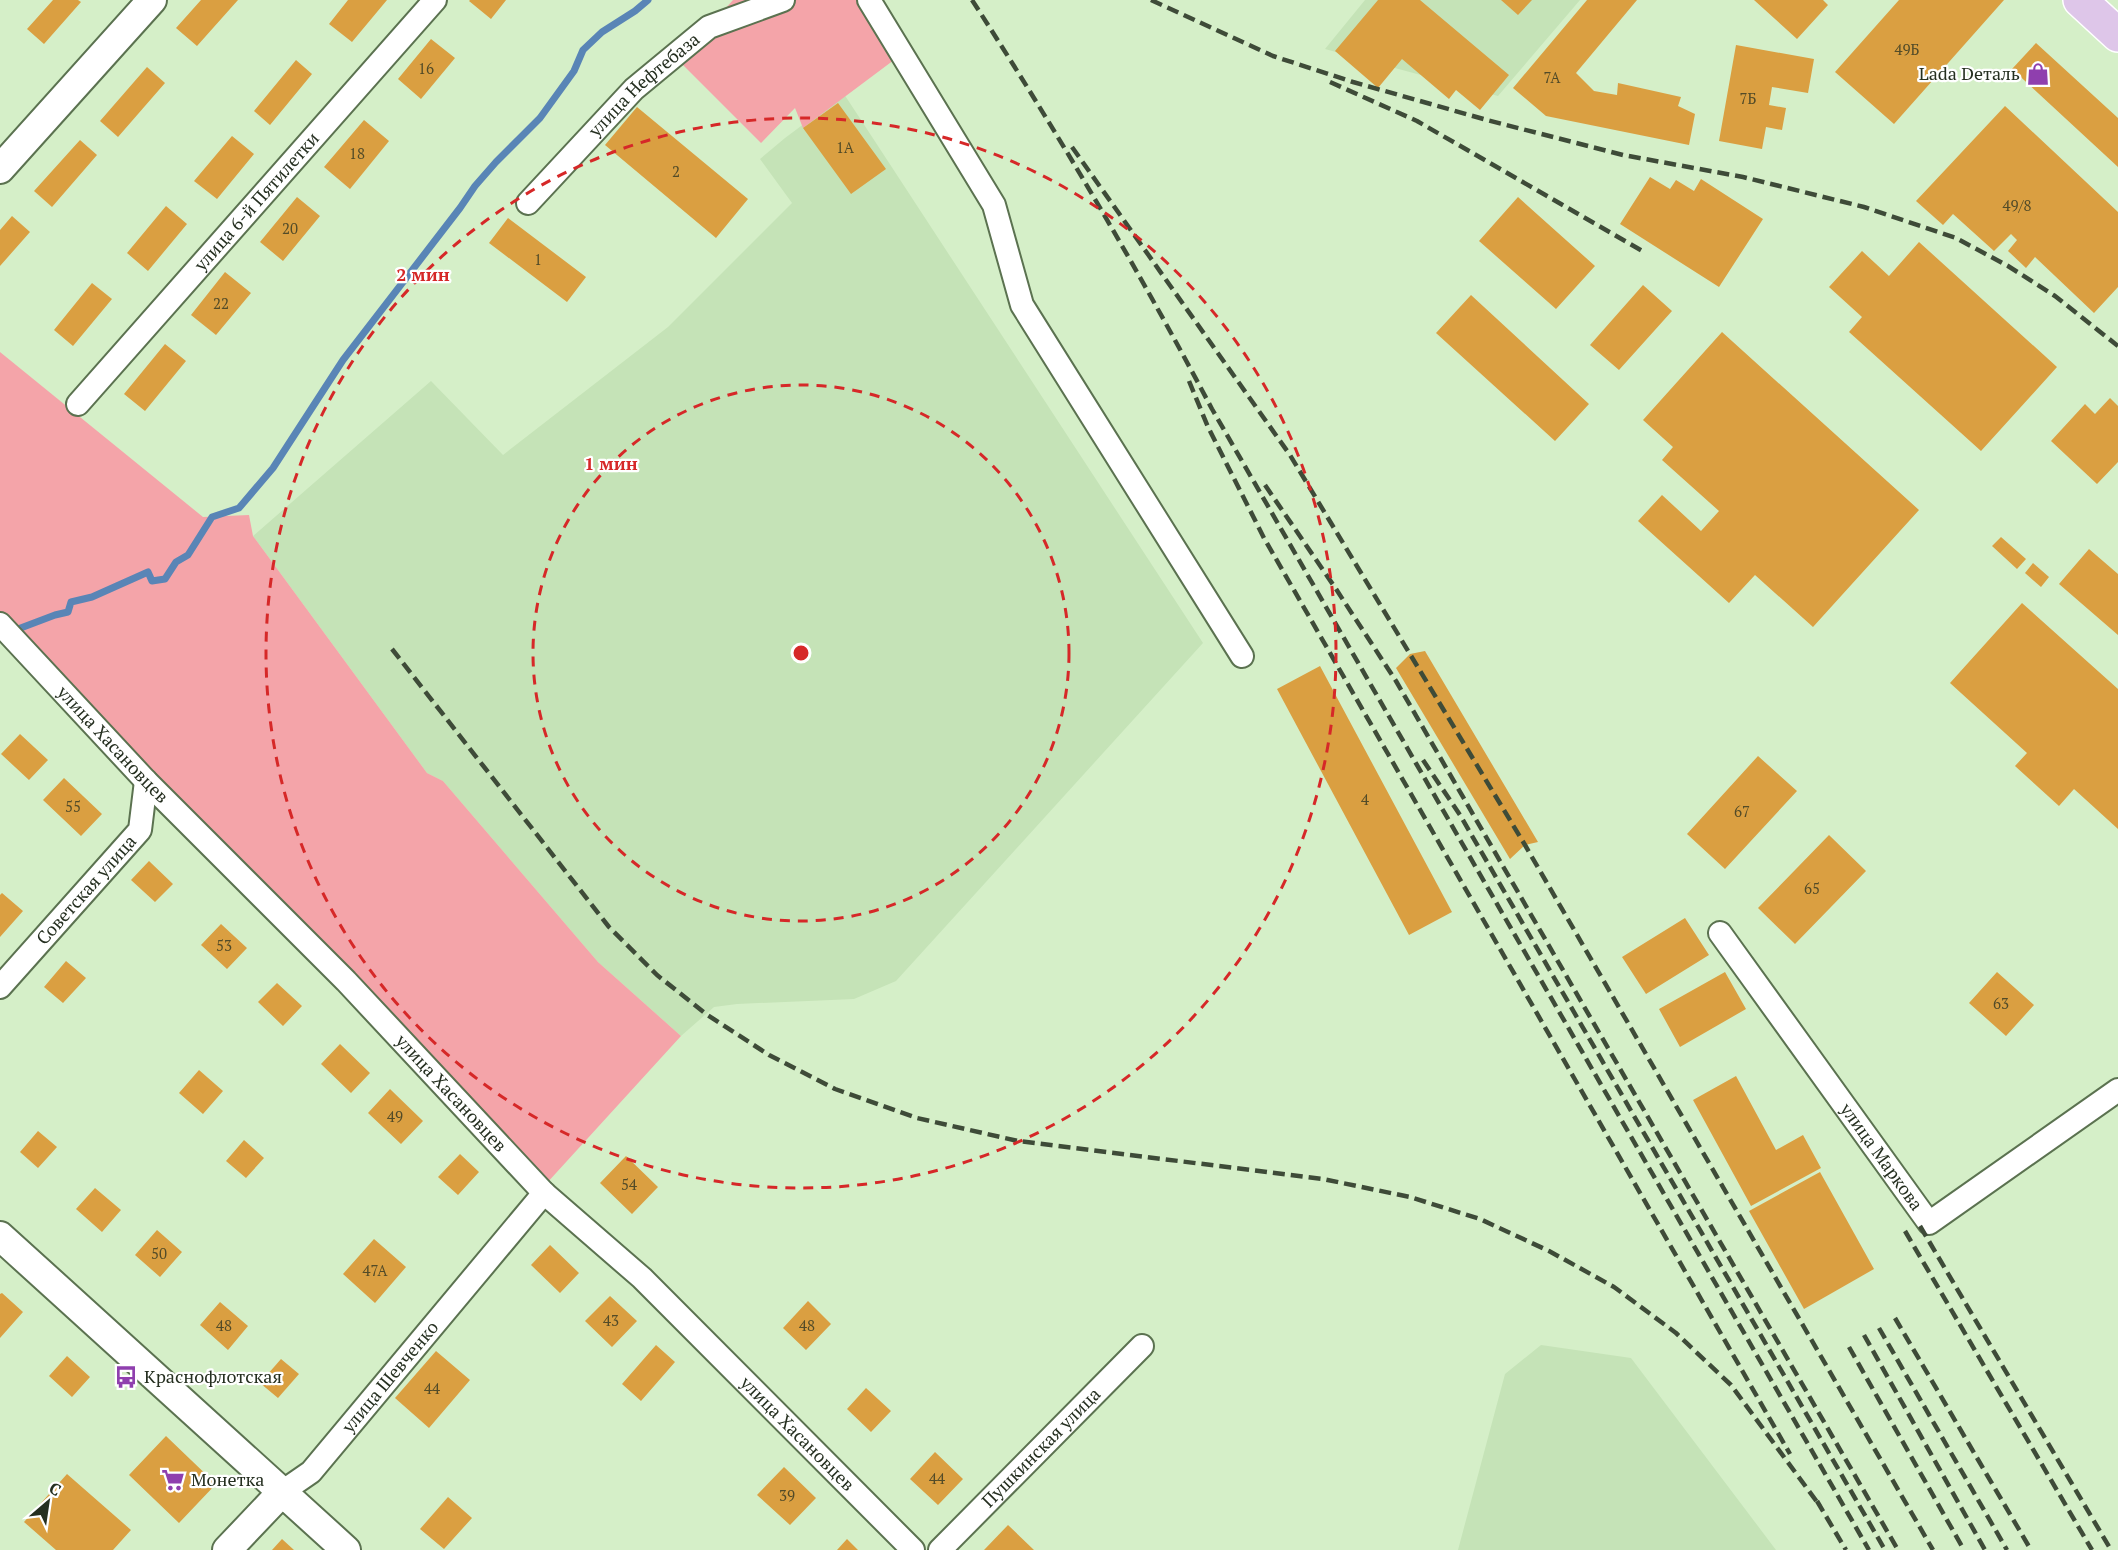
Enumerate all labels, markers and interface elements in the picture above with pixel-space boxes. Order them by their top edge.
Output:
street label: улица Нефтебаза [582,27,704,142]
house number: 49Б [1895,39,1920,59]
house number: 16 [418,58,434,78]
place label: Lada Dеталь [1919,61,2020,85]
shop icon: Lada Dеталь [2025,61,2051,87]
house number: 7А [1543,67,1561,87]
house number: 7Б [1740,88,1757,108]
street label: улица 6-й Пятилетки [188,126,324,276]
house number: 1А [836,137,855,157]
house number: 18 [349,143,365,163]
house number: 2 [672,161,680,181]
house number: 49/8 [2002,195,2032,215]
house number: 20 [282,218,298,238]
house number: 1 [534,249,542,269]
text: 2 мин [396,262,450,286]
house number: 22 [213,293,229,313]
text: 1 мин [584,451,638,475]
centre of rings [791,643,811,663]
street label: улица Хасановцев [52,679,174,808]
house number: 4 [1361,789,1369,809]
house number: 55 [65,796,81,816]
house number: 67 [1734,801,1750,821]
street label: Советская улица [30,829,141,949]
house number: 65 [1804,878,1820,898]
house number: 53 [216,935,232,955]
house number: 63 [1993,993,2009,1013]
street label: улица Хасановцев [390,1028,513,1157]
street label: улица Маркова [1835,1097,1929,1215]
house number: 49 [387,1106,403,1126]
house number: 54 [621,1174,637,1194]
house number: 50 [151,1243,167,1263]
house number: 47А [362,1260,388,1280]
house number: 43 [603,1310,619,1330]
house number: 48 [216,1315,232,1335]
street label: улица Шевченко [335,1315,443,1438]
house number: 48 [799,1315,815,1335]
bus stop icon: Краснофлотская [113,1364,139,1390]
place label: Краснофлотская [144,1364,282,1388]
street label: улица Хасановцев [735,1370,860,1496]
house number: 44 [424,1378,440,1398]
street label: Пушкинская улица [976,1382,1105,1512]
supermarket icon: Монетка [160,1467,186,1493]
place label: Монетка [191,1467,264,1491]
house number: 44 [929,1468,945,1488]
north arrow [18,1472,78,1532]
text: С [45,1477,65,1501]
house number: 39 [779,1485,795,1505]

